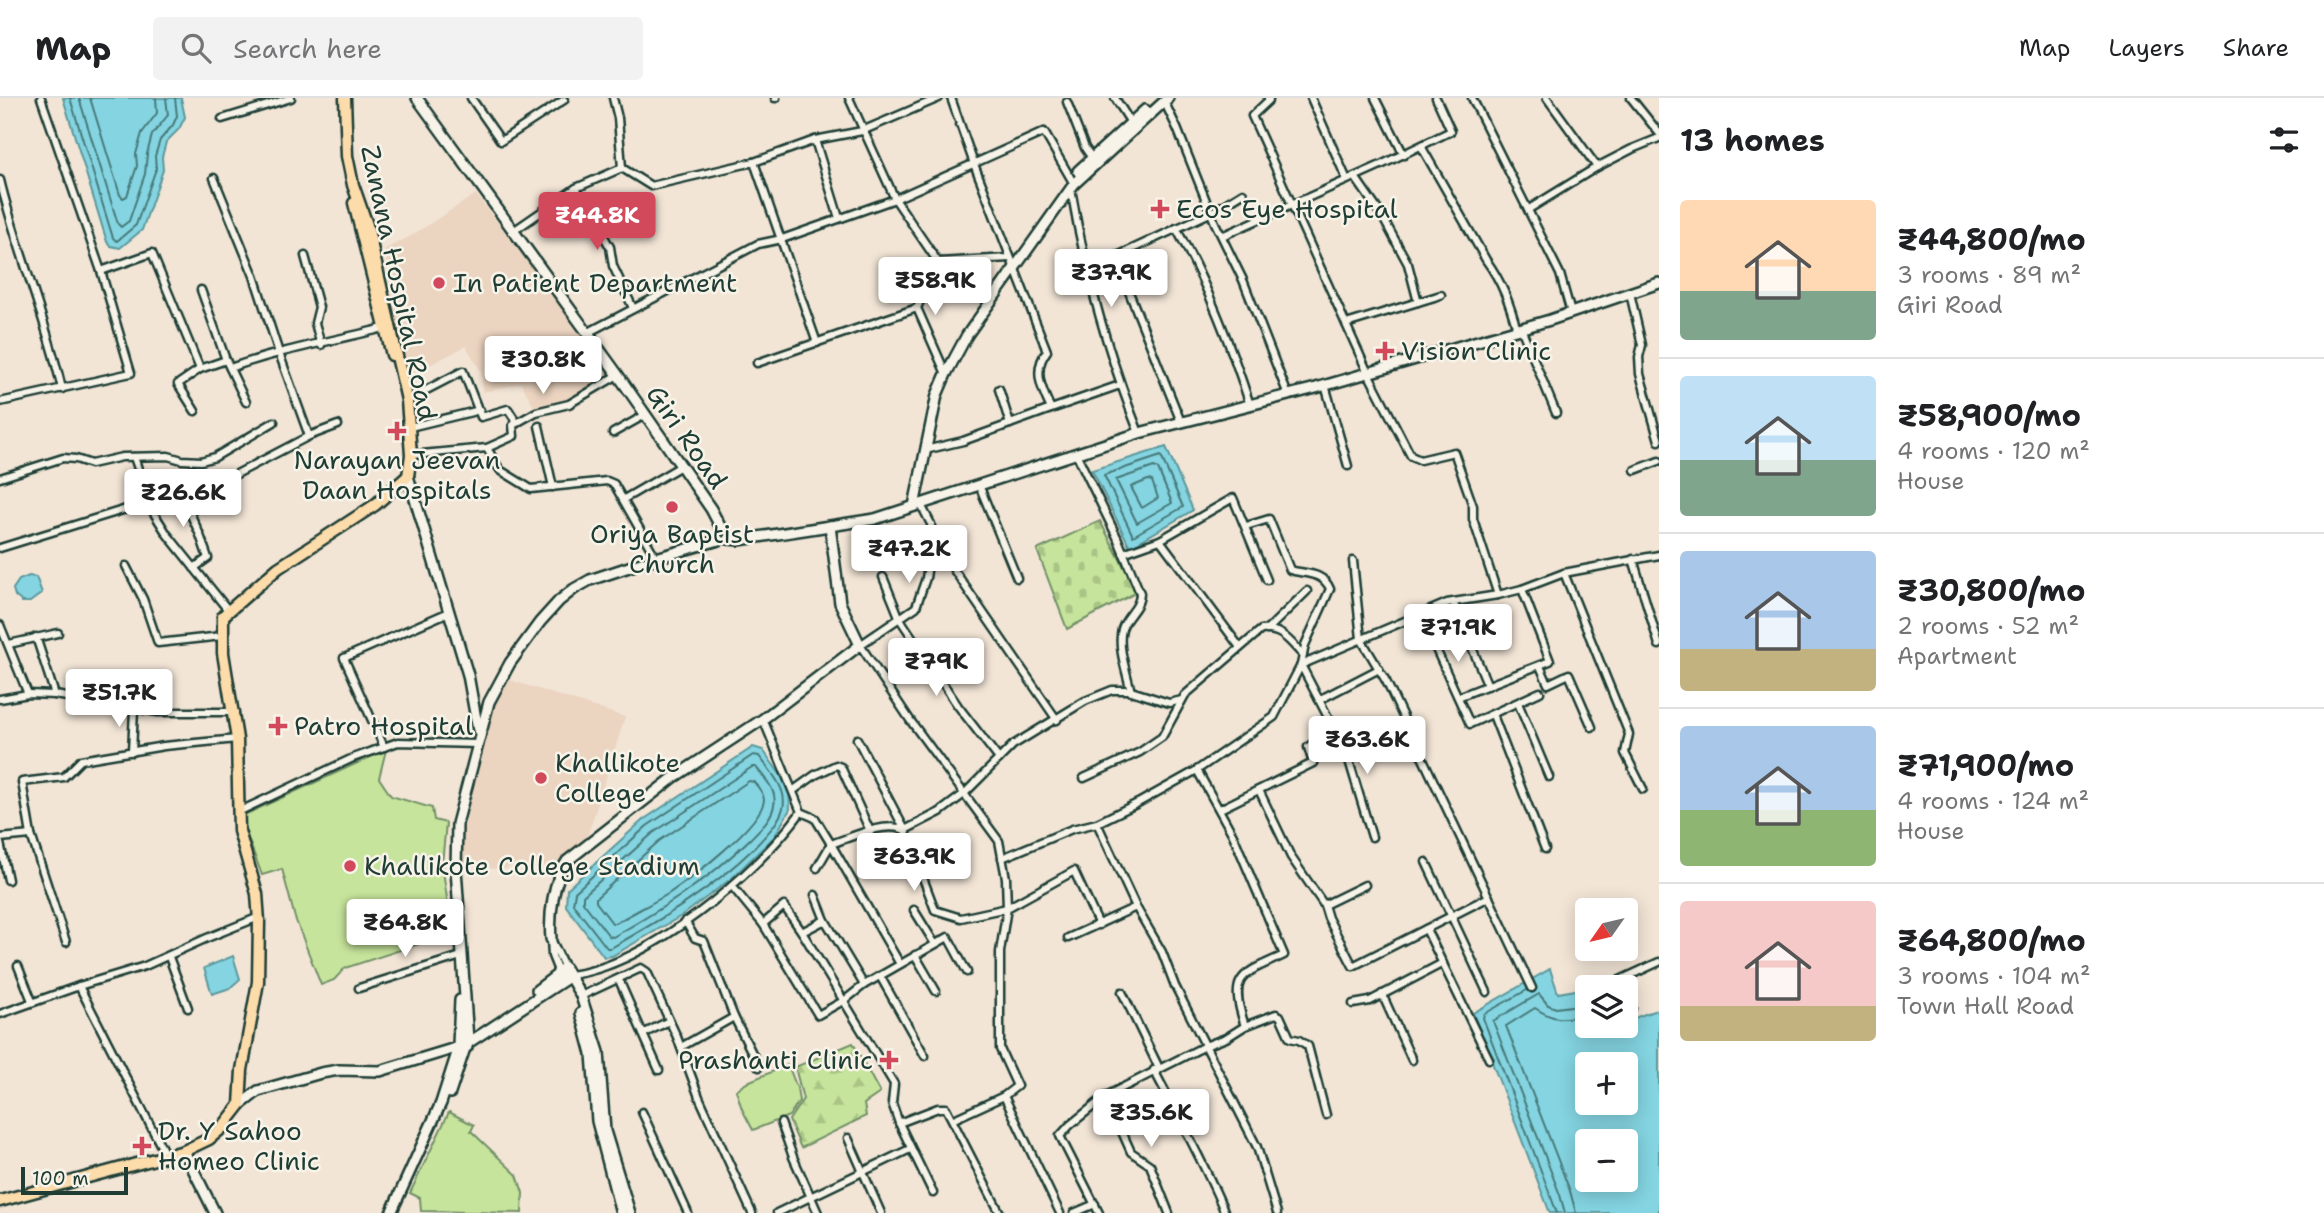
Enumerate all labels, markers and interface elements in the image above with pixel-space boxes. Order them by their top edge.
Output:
search box [153,17,643,80]
text: Map [35,26,111,71]
icon: search [177,29,215,67]
text: Search here [233,31,382,66]
text: Map [2019,32,2070,64]
text: Layers [2108,32,2185,64]
text: Share [2223,32,2289,64]
text: 13 homes [1680,120,1825,161]
icon: filters [2265,121,2303,159]
street label: Zanana Hospital Road [353,142,446,424]
place label: Ecos Eye Hospital [1176,191,1398,226]
pin: ₹44.8K [540,192,654,252]
marker: Ecos Eye Hospital [1150,199,1170,219]
text: ₹44.8K [555,200,639,230]
text: ₹44,800/mo [1897,219,2086,260]
icon: home [1736,228,1820,312]
pin: ₹37.9K [1054,250,1168,309]
text: ₹37.9K [1071,257,1151,287]
pin: ₹58.9K [878,258,992,317]
text: 3 rooms · 89 m² [1897,260,2081,290]
place label: In Patient Department [453,265,737,300]
text: ₹58.9K [894,265,976,295]
marker: In Patient Department [431,275,447,291]
text: Giri Road [1897,290,2003,320]
place label: Vision Clinic [1401,333,1551,368]
pin: ₹30.8K [486,336,600,396]
marker: Vision Clinic [1375,341,1395,361]
text: ₹30.8K [501,344,585,374]
street label: Giri Road [639,378,736,496]
text: ₹58,900/mo [1897,395,2081,436]
icon: home [1736,404,1820,488]
marker: Narayan Jeevan Daan Hospitals [387,421,407,441]
text: 4 rooms · 120 m² [1897,436,2090,466]
place label: Narayan Jeevan Daan Hospitals [294,442,500,507]
text: House [1897,466,1965,496]
pin: ₹26.6K [126,470,240,529]
text: ₹26.6K [140,477,226,507]
marker: Oriya Baptist Church [664,499,680,515]
place label: Oriya Baptist Church [590,516,754,581]
pin: ₹47.2K [852,526,966,585]
text: ₹47.2K [867,533,951,563]
text: ₹30,800/mo [1897,570,2086,611]
icon: home [1736,579,1820,663]
pin: ₹71.9K [1401,604,1515,664]
text: 2 rooms · 52 m² [1897,611,2079,641]
text: ₹71.9K [1420,612,1496,642]
pin: ₹79K [895,638,977,698]
text: Apartment [1897,641,2017,671]
text: ₹79K [904,646,968,676]
pin: ₹51.7K [62,670,176,729]
text: ₹51.7K [82,677,156,707]
place label: Patro Hospital [294,708,473,743]
marker: Patro Hospital [268,716,288,736]
pin: ₹63.6K [1310,716,1424,776]
text: ₹63.6K [1325,724,1409,754]
place label: Khallikote College [555,745,680,810]
text: ₹71,900/mo [1897,745,2074,786]
icon: home [1736,754,1820,838]
marker: Khallikote College [533,770,549,786]
text: 4 rooms · 124 m² [1897,786,2089,816]
text: House [1897,816,1965,846]
pin: ₹63.9K [857,834,971,893]
text: ₹63.9K [873,841,955,871]
place label: Khallikote College Stadium [364,848,700,883]
marker: Khallikote College Stadium [342,858,358,874]
north arrow [1575,898,1638,961]
map controls [1575,898,1638,1192]
pin: ₹64.8K [348,900,462,959]
text: ₹64.8K [363,907,447,937]
text: ₹64,800/mo [1897,920,2086,961]
icon: home [1736,929,1820,1013]
text: 3 rooms · 104 m² [1897,961,2090,991]
button: layers [1575,975,1638,1038]
text: Town Hall Road [1897,991,2074,1021]
place label: Prashanti Clinic [678,1042,873,1077]
marker: Prashanti Clinic [879,1050,899,1070]
button: + [1575,1052,1638,1115]
pin: ₹35.6K [1094,1090,1208,1149]
text: ₹35.6K [1109,1097,1193,1127]
place label: Dr. Y Sahoo Homeo Clinic [158,1113,320,1178]
button: − [1575,1129,1638,1192]
marker: Dr. Y Sahoo Homeo Clinic [132,1136,152,1156]
scale bar [21,1164,128,1196]
text: 100 m [32,1166,89,1191]

